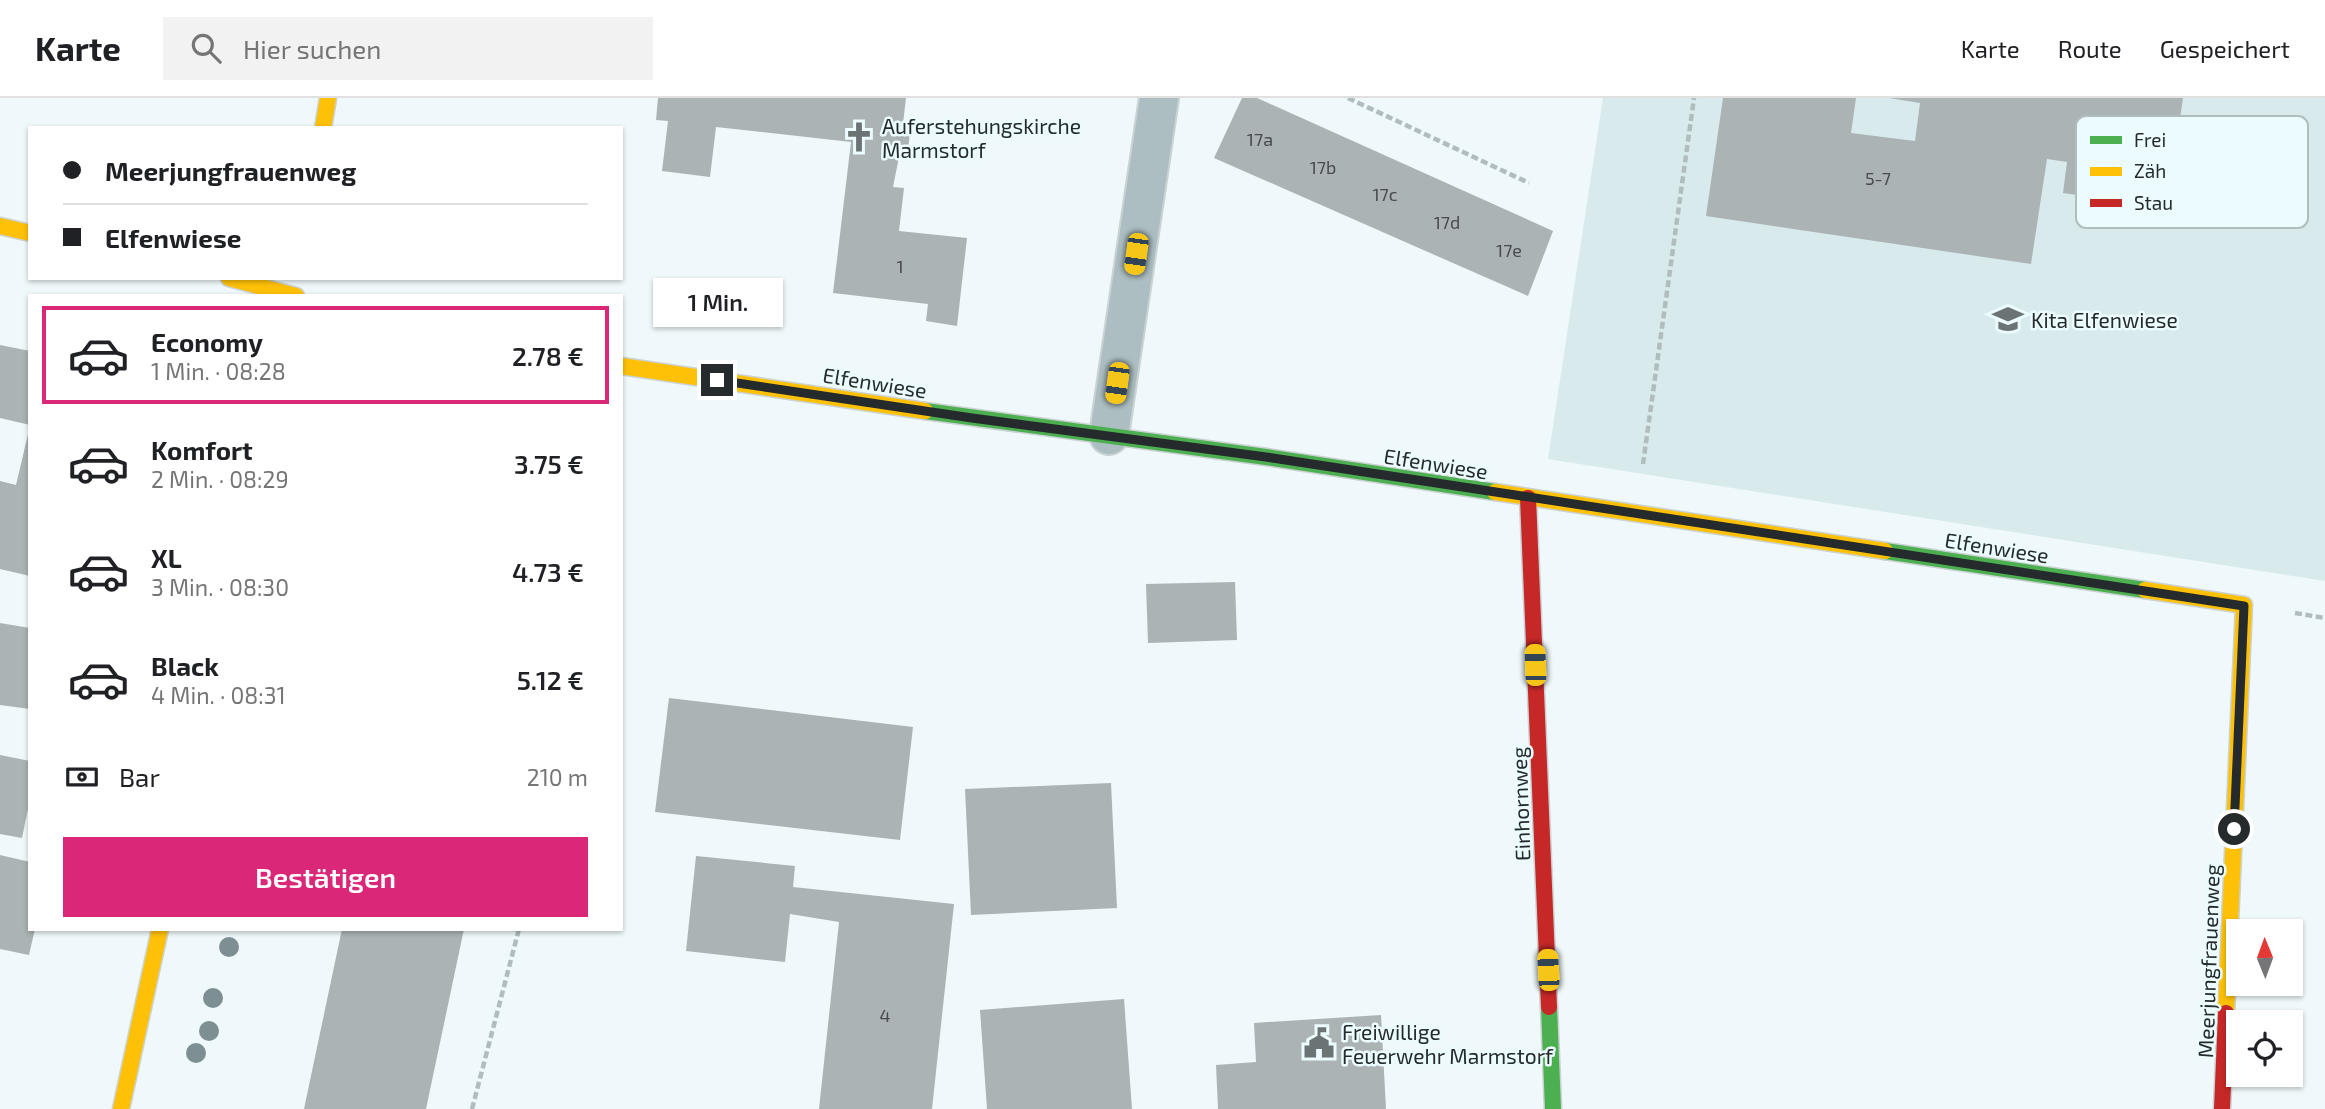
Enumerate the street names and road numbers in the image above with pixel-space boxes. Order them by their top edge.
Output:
street label: Elfenwiese [821,361,929,403]
street label: Elfenwiese [1382,442,1490,484]
street label: Elfenwiese [1943,526,2051,568]
street label: Einhornweg [1506,746,1534,861]
street label: Meerjungfrauenweg [2192,863,2225,1058]

